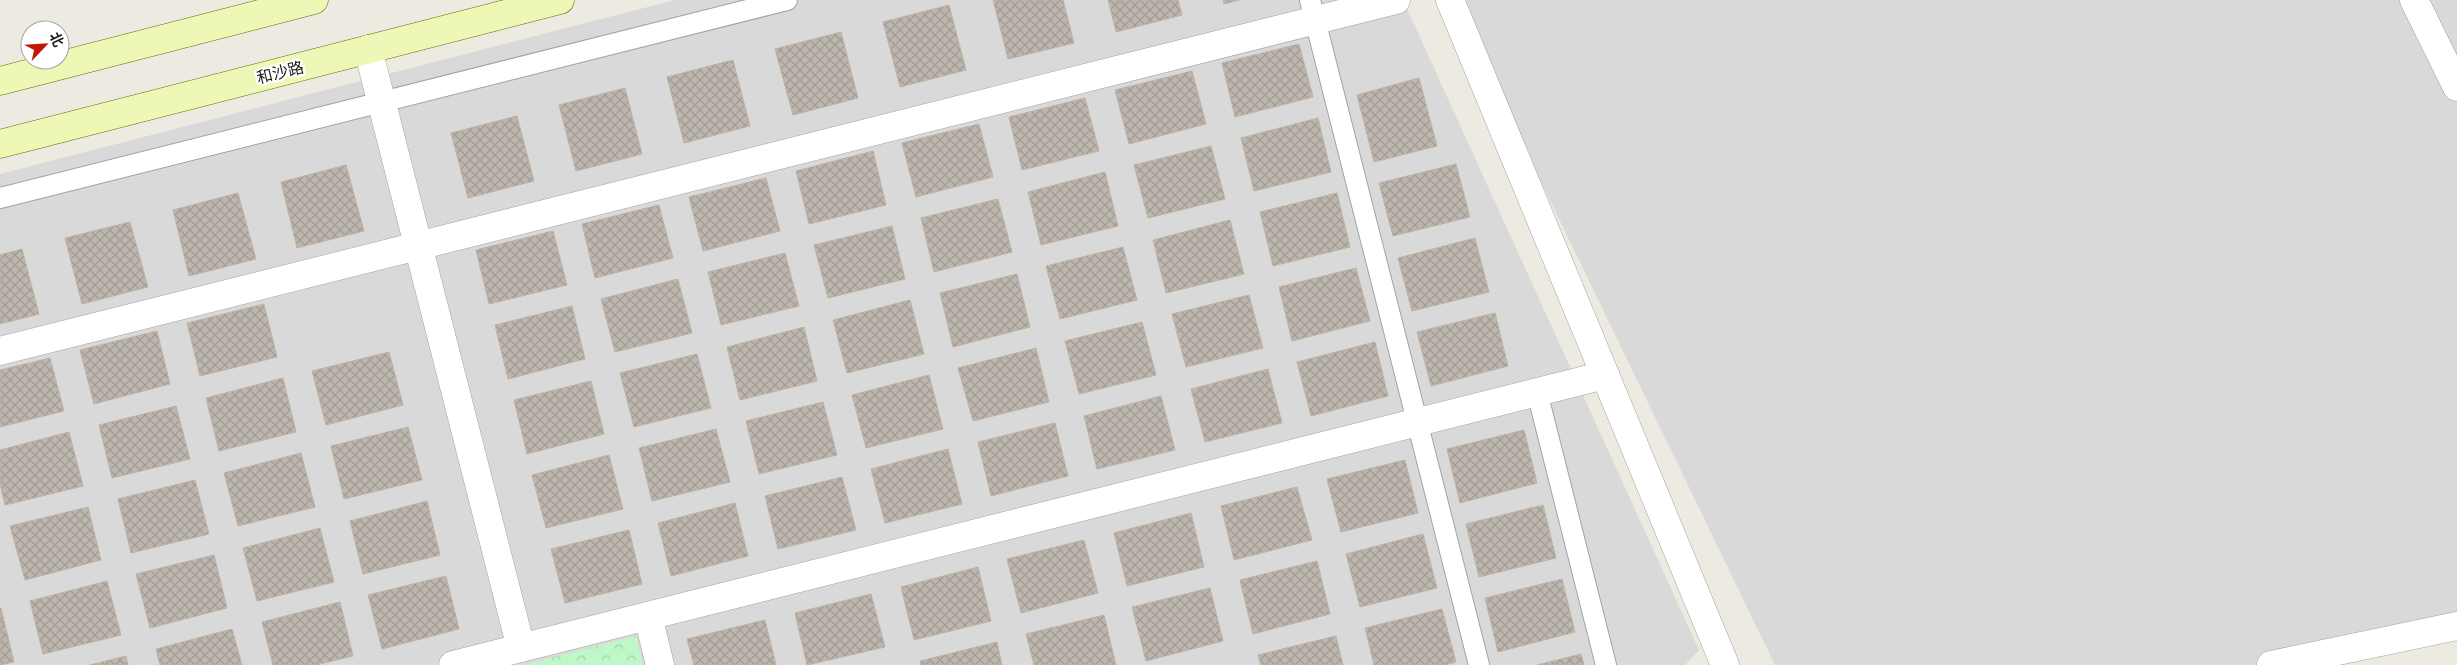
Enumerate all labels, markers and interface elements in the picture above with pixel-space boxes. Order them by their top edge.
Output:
north arrow [20,20,70,70]
text: 北 [46,29,68,50]
street label: 和沙路 [254,56,306,88]

